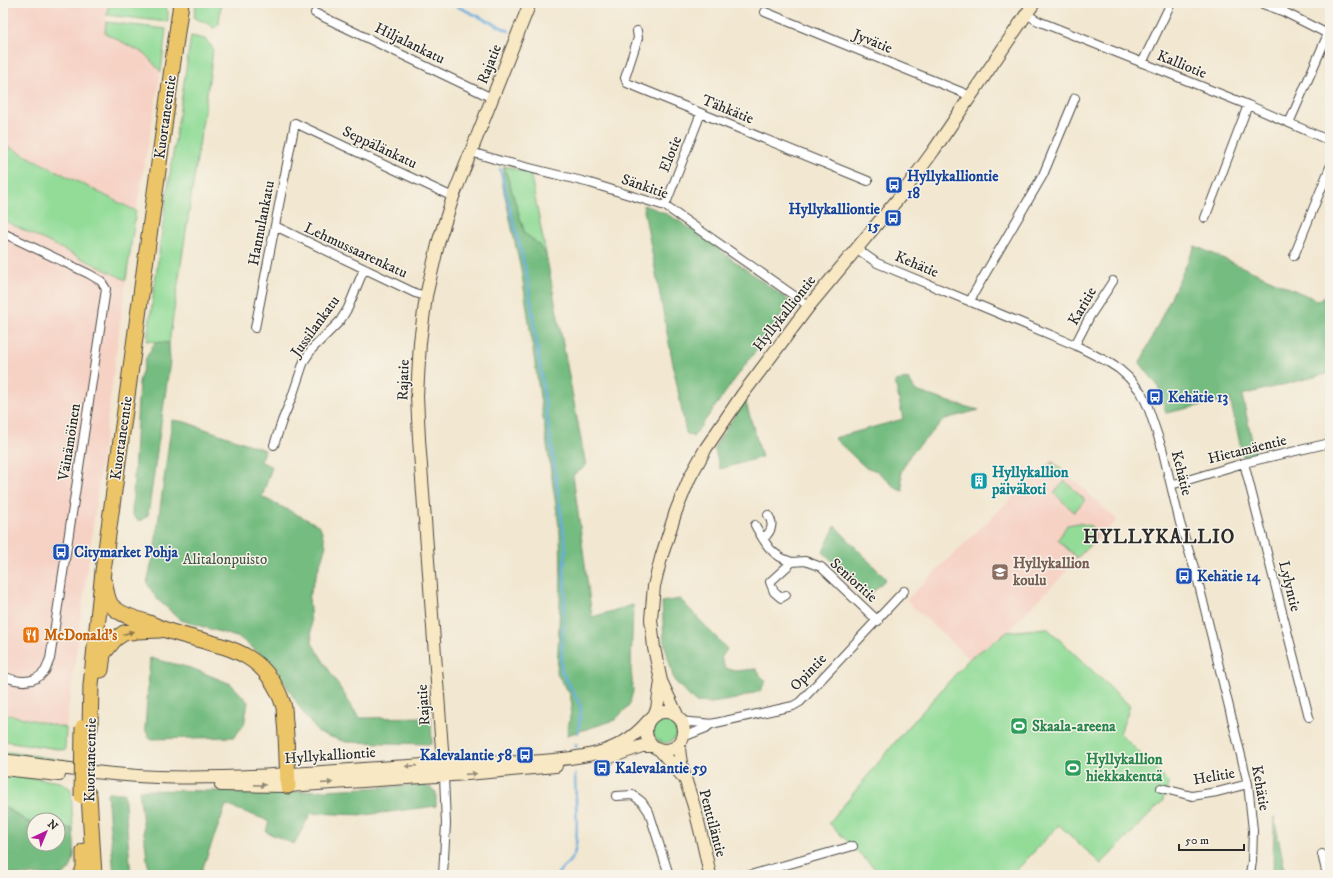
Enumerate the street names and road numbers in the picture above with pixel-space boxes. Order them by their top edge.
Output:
street label: Hiljalankatu [372,18,448,69]
street label: Jyvätie [849,24,895,58]
street label: Rajatie [473,42,506,87]
street label: Kalliotie [1154,46,1209,83]
street label: Kuortaneentie [150,74,181,160]
street label: Tähkätie [699,91,756,128]
street label: Seppälänkatu [339,122,420,173]
street label: Elotie [655,133,686,175]
street label: Sänkitie [619,170,671,203]
street label: Hannulankatu [244,179,279,267]
street label: Lehmussaarenkatu [301,218,410,283]
street label: Kehätie [892,247,942,282]
street label: Hyllykalliontie [749,271,820,355]
street label: Karitie [1064,284,1101,329]
street label: Jussilankatu [286,292,344,362]
street label: Rajatie [393,359,414,401]
street label: Kuortaneentie [106,395,137,481]
street label: Väinämöinen [54,402,85,483]
street label: Hietamäentie [1206,431,1288,468]
street label: Kehätie [1167,449,1196,498]
street label: Senioritie [826,554,881,607]
street label: Lylyntie [1274,559,1305,613]
street label: Opintie [786,650,831,695]
street label: Rajatie [413,684,434,726]
street label: Kuortaneentie [80,718,101,802]
street label: Hyllykalliontie [284,743,376,768]
street label: Helitie [1192,764,1236,789]
street label: Kehätie [1247,764,1274,812]
street label: Penttiläntie [694,787,731,859]

